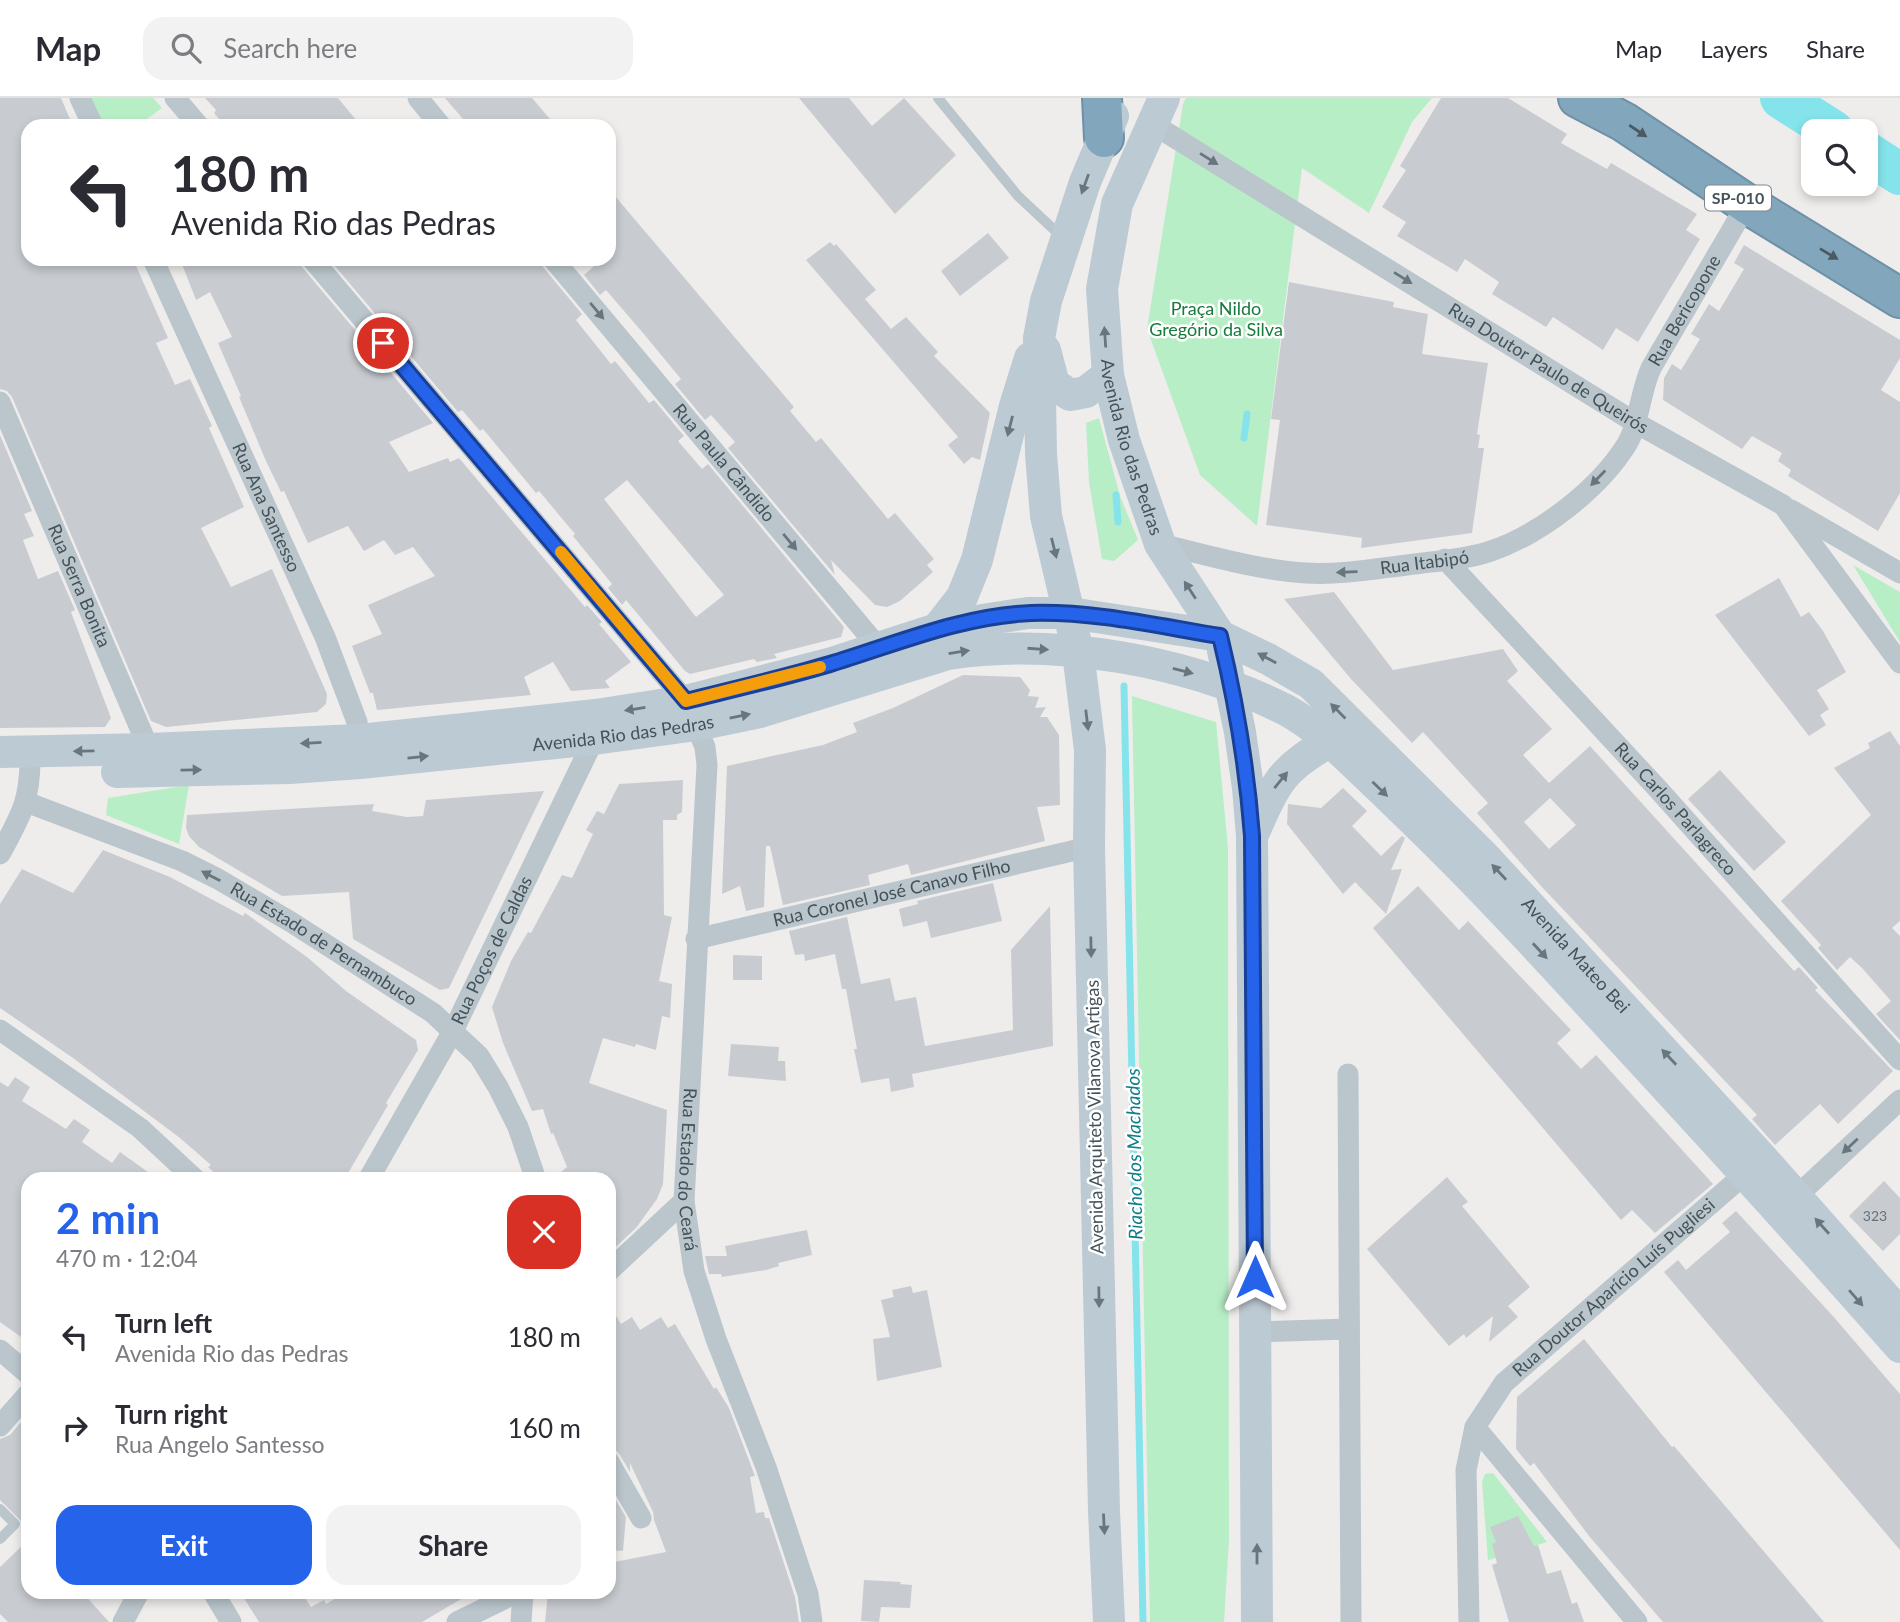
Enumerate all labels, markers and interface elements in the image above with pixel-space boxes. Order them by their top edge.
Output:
search box [143,17,633,80]
text: Map [35,28,101,68]
icon: search [167,29,205,67]
text: Search here [223,32,357,64]
text: Map [1615,34,1662,63]
text: Layers [1700,34,1768,63]
text: Share [1806,34,1865,63]
map controls [1801,119,1878,196]
button: search [1801,119,1878,196]
one-way arrow [1628,124,1647,137]
text: 180 m [171,144,309,202]
icon: left [56,147,147,238]
one-way arrow [1200,152,1219,165]
one-way arrow [1079,173,1090,194]
road number: SP-010 [1705,186,1771,211]
text: Avenida Rio das Pedras [171,203,496,242]
one-way arrow [1819,248,1838,260]
street label: Rua Bericopone [1643,251,1725,370]
one-way arrow [1393,272,1412,285]
park label: Praça Nildo Gregório da Silva [1149,297,1283,340]
street label: Rua Doutor Paulo de Queirós [1445,298,1653,438]
one-way arrow [589,303,604,320]
pin [353,313,413,373]
icon: arrive [364,324,402,362]
one-way arrow [1099,326,1110,348]
street label: Avenida Rio das Pedras [1097,358,1168,538]
street label: Rua Paula Cândido [669,399,780,526]
one-way arrow [1004,415,1015,437]
street label: Rua Ana Santesso [228,439,306,575]
one-way arrow [1590,469,1606,486]
street label: Rua Serra Bonita [44,520,116,650]
one-way arrow [782,533,798,551]
one-way arrow [1049,537,1060,559]
street label: Rua Itabipó [1379,545,1470,578]
one-way arrow [1336,566,1358,577]
one-way arrow [1184,580,1197,600]
one-way arrow [1028,644,1050,655]
one-way arrow [948,646,970,657]
one-way arrow [1256,653,1276,665]
one-way arrow [1172,666,1194,677]
one-way arrow [1330,703,1346,719]
one-way arrow [624,704,646,715]
one-way arrow [1081,709,1092,731]
street label: Avenida Rio das Pedras [531,710,716,755]
one-way arrow [729,710,751,721]
one-way arrow [300,737,322,748]
street label: Rua Carlos Parlagreco [1610,737,1742,880]
one-way arrow [73,745,95,757]
one-way arrow [407,751,429,762]
one-way arrow [180,765,202,776]
one-way arrow [1273,771,1288,789]
one-way arrow [1371,780,1388,796]
street label: Rua Coronel José Canavo Filho [771,854,1012,931]
one-way arrow [1491,863,1507,881]
one-way arrow [201,870,221,881]
street label: Rua Poços de Caldas [446,872,536,1028]
street label: Rua Estado de Pernambuco [227,877,422,1010]
street label: Avenida Mateo Bei [1518,892,1635,1017]
one-way arrow [1086,936,1097,958]
one-way arrow [1531,942,1547,959]
street label: Avenida Arquiteto Vilanova Artigas [1081,980,1107,1254]
one-way arrow [1662,1049,1678,1066]
water label: Riacho dos Machados [1120,1068,1146,1240]
street label: Rua Estado do Ceará [674,1087,703,1252]
one-way arrow [1842,1138,1859,1154]
text: 2 min [56,1193,160,1243]
street label: Rua Doutor Aparício Luís Pugliesi [1507,1193,1719,1381]
button: close [507,1195,581,1269]
house number: 323 [1863,1207,1887,1224]
one-way arrow [1814,1217,1830,1235]
position arrow [1218,1240,1292,1314]
text: 470 m · 12:04 [56,1244,198,1272]
one-way arrow [1093,1286,1105,1308]
one-way arrow [1848,1289,1863,1306]
text: Turn left [115,1307,212,1339]
icon: left [56,1318,94,1356]
text: 180 m [508,1321,581,1353]
text: Avenida Rio das Pedras [115,1339,349,1367]
text: Turn right [115,1398,228,1430]
icon: right [56,1409,94,1447]
text: 160 m [508,1412,581,1444]
text: Rua Angelo Santesso [115,1430,325,1458]
button: Exit [56,1505,312,1585]
button: Share [326,1505,581,1585]
one-way arrow [1099,1514,1110,1536]
one-way arrow [1251,1543,1263,1565]

